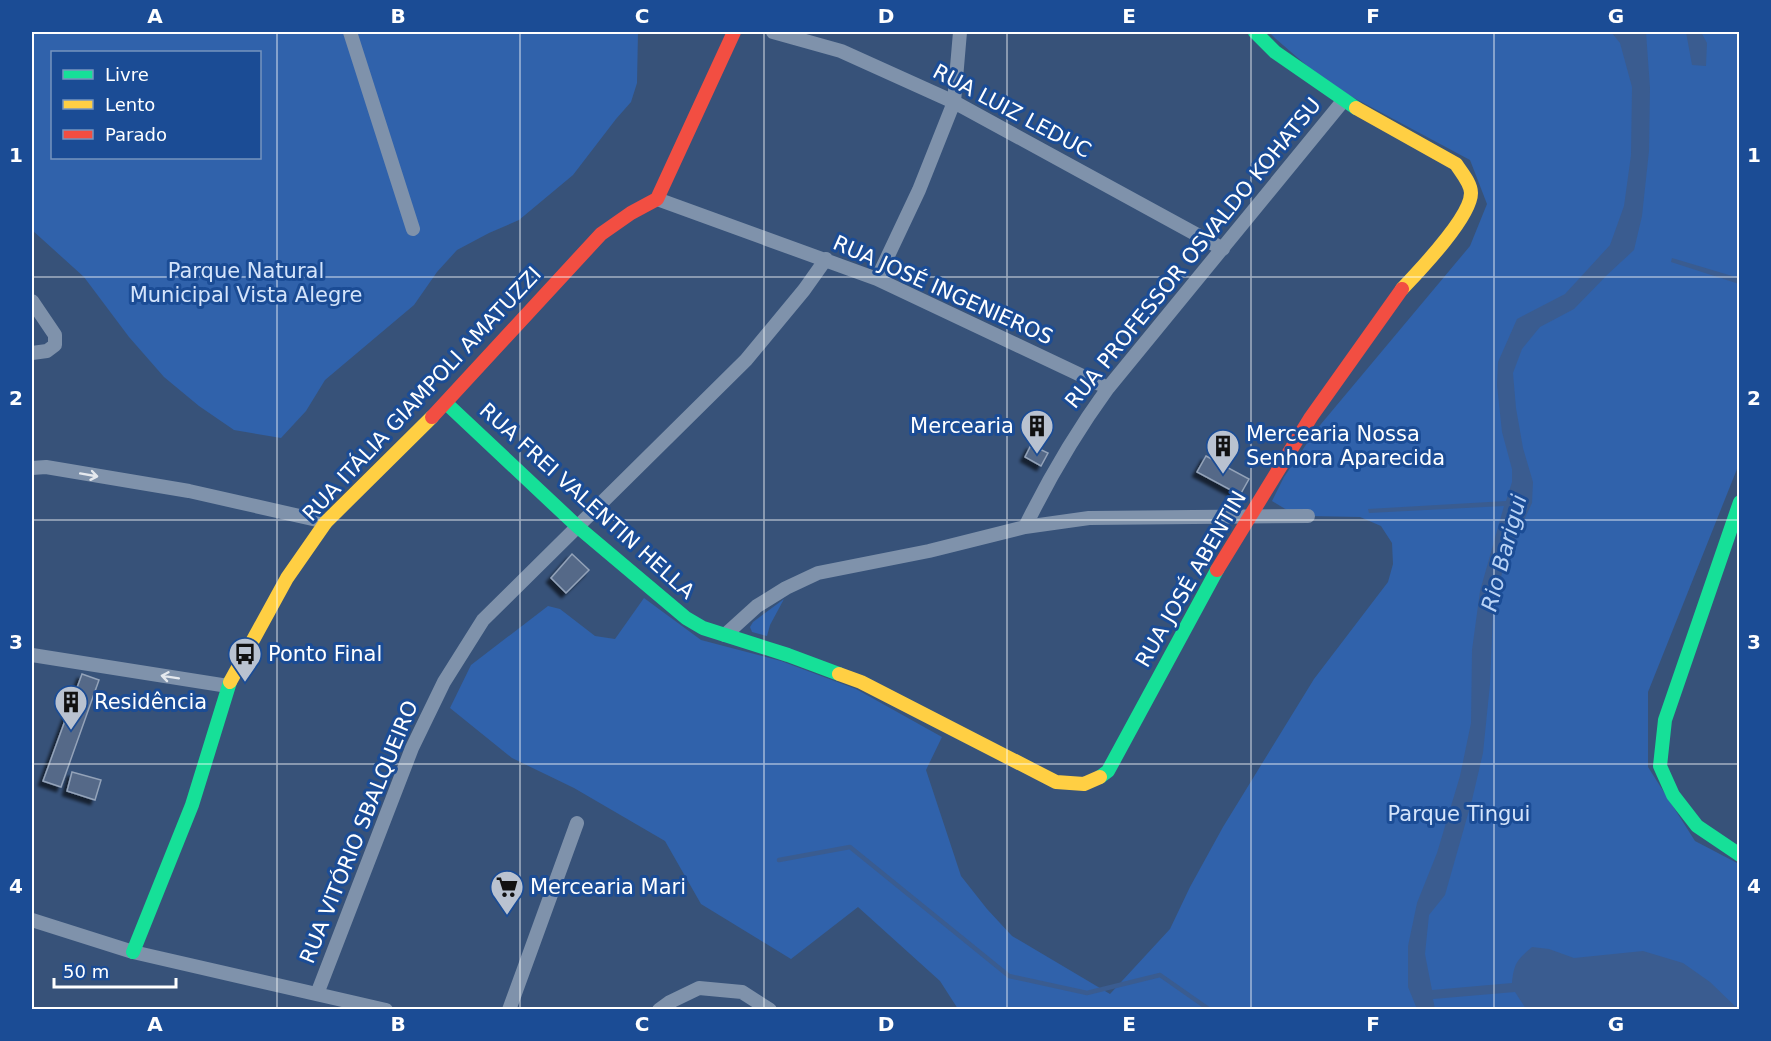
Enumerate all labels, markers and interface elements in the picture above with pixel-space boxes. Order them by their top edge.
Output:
text: A [147,4,163,28]
text: B [390,4,406,28]
text: C [635,4,649,28]
text: D [878,4,894,28]
text: E [1122,4,1136,28]
text: F [1366,4,1380,28]
text: G [1608,4,1624,28]
legend [51,51,261,159]
street label: RUA LUIZ LEDUC [929,59,1095,163]
text: Livre [105,64,149,85]
street label: RUA PROFESSOR OSVALDO KOHATSU [1060,93,1326,413]
text: Lento [105,94,155,115]
text: Parado [105,124,167,145]
text: 1 [9,143,23,167]
text: 1 [1747,143,1761,167]
street label: RUA JOSÉ INGENIEROS [829,230,1057,349]
park label: Parque Natural Municipal Vista Alegre [130,259,362,307]
street label: RUA ITÁLIA GIAMPOLI AMATUZZI [297,261,546,526]
text: 2 [9,386,23,410]
text: 2 [1747,386,1761,410]
street label: RUA FREI VALENTIN HELLA [475,398,700,604]
building icon: Mercearia [1019,408,1055,455]
place label: Mercearia [910,414,1014,438]
place label: Mercearia Nossa Senhora Aparecida [1246,422,1445,470]
building icon: Mercearia Nossa Senhora Aparecida [1205,428,1241,475]
one-way arrow [79,469,99,480]
street label: RUA JOSÉ ABENTIN [1130,486,1251,671]
water label: Rio Barigui [1476,492,1532,614]
text: 3 [9,630,23,654]
text: 3 [1747,630,1761,654]
bus stop icon: Ponto Final [227,636,263,683]
place label: Ponto Final [268,642,382,666]
one-way arrow [161,671,180,682]
building icon: Residência [53,684,89,731]
place label: Residência [94,690,207,714]
street label: RUA VITÓRIO SBALQUEIRO [294,697,423,967]
park label: Parque Tingui [1388,802,1530,826]
supermarket icon: Mercearia Mari [489,869,525,916]
text: 4 [9,874,23,898]
text: 4 [1747,874,1761,898]
place label: Mercearia Mari [530,875,686,899]
scale bar [54,951,176,989]
text: 50 m [63,961,109,982]
text: A [147,1012,163,1036]
text: B [390,1012,406,1036]
text: C [635,1012,649,1036]
text: D [878,1012,894,1036]
text: E [1122,1012,1136,1036]
text: F [1366,1012,1380,1036]
text: G [1608,1012,1624,1036]

